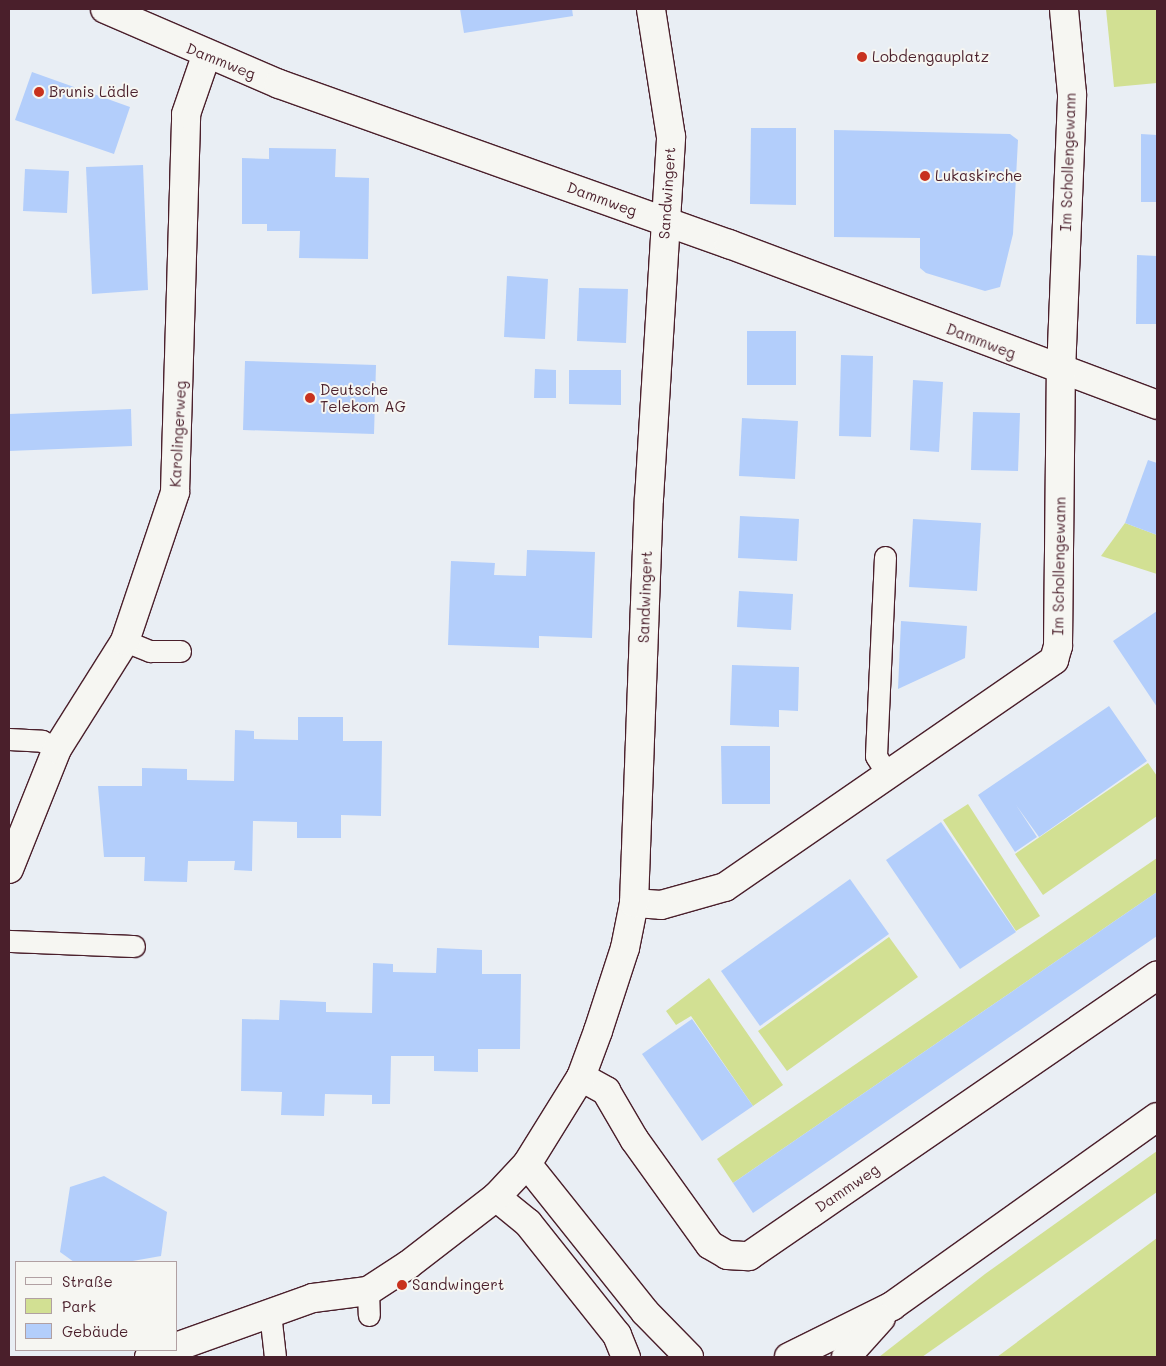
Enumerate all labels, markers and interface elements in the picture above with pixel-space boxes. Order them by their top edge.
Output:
street label: Dammweg [184,39,258,83]
place label: Lobdengauplatz [872,48,989,66]
marker: Lobdengauplatz [856,51,868,63]
place label: Brunis Lädle [49,83,139,101]
marker: Brunis Lädle [33,86,45,98]
street label: Im Schollengewann [1057,92,1079,232]
street label: Sandwingert [655,146,679,240]
place label: Lukaskirche [935,167,1022,185]
marker: Lukaskirche [919,170,931,182]
street label: Dammweg [565,178,639,220]
street label: Dammweg [944,319,1018,363]
street label: Karolingerweg [166,380,190,488]
place label: Deutsche Telekom AG [320,380,406,415]
marker: Deutsche Telekom AG [304,392,316,404]
street label: Im Schollengewann [1049,497,1069,635]
street label: Sandwingert [634,551,656,643]
street label: Dammweg [812,1160,882,1216]
legend [15,1261,178,1351]
text: Straße [62,1271,113,1291]
place label: Sandwingert [412,1276,504,1294]
marker: Sandwingert [396,1279,408,1291]
text: Park [62,1296,96,1316]
text: Gebäude [62,1321,128,1341]

